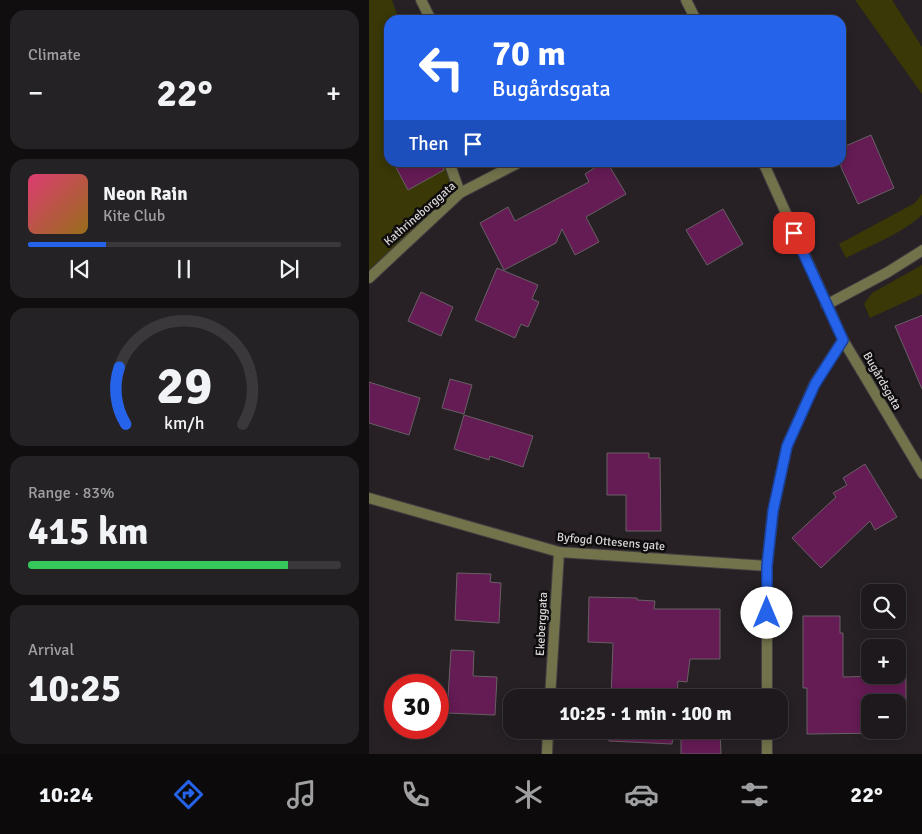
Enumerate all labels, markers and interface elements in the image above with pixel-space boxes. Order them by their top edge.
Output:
text: 70 m [492,32,566,75]
icon: left [409,35,474,100]
text: Climate [28,45,81,65]
text: 22° [156,70,213,117]
text: Bugårdsgata [492,75,611,102]
text: − [28,76,43,110]
text: + [326,76,341,110]
icon: arrive [459,130,487,158]
text: Then [409,132,449,156]
street label: Kathrineborggata [381,179,459,249]
text: Neon Rain [103,182,188,206]
text: Kite Club [103,206,165,226]
pin [773,212,815,254]
icon: arrive [780,219,808,247]
icon: previous [66,255,94,283]
icon: pause [170,255,198,283]
icon: next [275,255,303,283]
street label: Bugårdsgata [859,349,905,413]
text: 29 [156,354,213,418]
text: km/h [164,412,205,434]
text: Range · 83% [28,483,114,503]
text: 415 km [28,508,149,555]
street label: Byfogd Ottesens gate [556,530,666,554]
map controls [861,584,906,739]
button: search [861,584,906,629]
position arrow [740,586,792,638]
street label: Ekeberggata [533,592,551,656]
button: + [861,639,906,684]
text: Arrival [28,640,74,660]
text: 10:25 [28,665,121,712]
speed limit sign: 30 [384,674,449,739]
button: − [861,694,906,739]
text: 10:25 · 1 min · 100 m [559,702,732,726]
icon: directions [171,777,206,812]
icon: music [284,777,319,812]
icon: phone [398,777,433,812]
icon: climate [511,777,546,812]
icon: car [624,777,659,812]
icon: filters [737,777,772,812]
text: 10:24 [39,781,93,808]
text: 22° [850,781,883,808]

